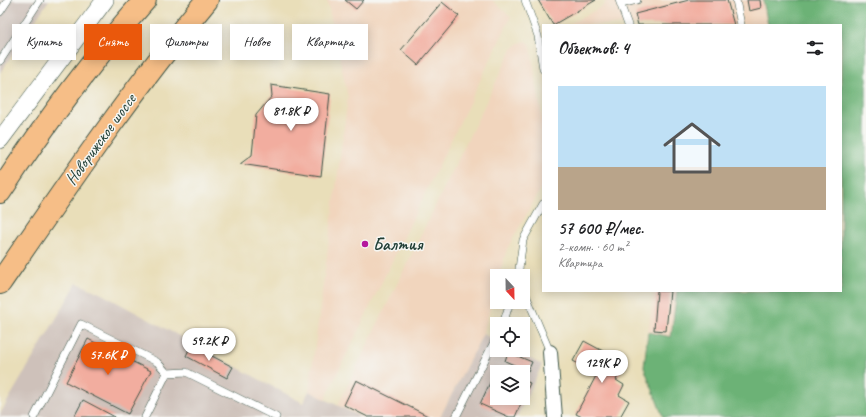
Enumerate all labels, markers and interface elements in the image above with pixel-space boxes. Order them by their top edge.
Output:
chip: Купить [12,24,76,60]
chip: Снять [84,24,142,60]
chip: Фильтры [150,24,222,60]
chip: Новое [230,24,284,60]
chip: Квартира [292,24,368,60]
icon: filters [804,37,826,59]
text: Объектов: 4 [558,38,629,59]
street label: Новорижское шоссе [60,88,141,189]
pin: 81.8K ₽ [254,98,328,132]
text: 81.8K ₽ [273,103,309,119]
icon: home [656,112,728,184]
text: 57 600 ₽/мес. [558,218,644,239]
place label: Балтия [373,234,424,255]
marker: Балтия [360,239,370,249]
text: 2-комн. · 60 m² [558,239,628,255]
text: Квартира [558,255,602,271]
north arrow [490,269,530,309]
map controls [490,269,530,405]
button: locate [490,317,530,357]
pin: 59.2K ₽ [172,328,246,362]
text: 59.2K ₽ [191,333,227,349]
pin: 57.6K ₽ [71,342,145,376]
text: 57.6K ₽ [90,347,126,363]
pin: 129K ₽ [569,350,635,384]
text: 129K ₽ [585,355,619,371]
button: layers [490,365,530,405]

